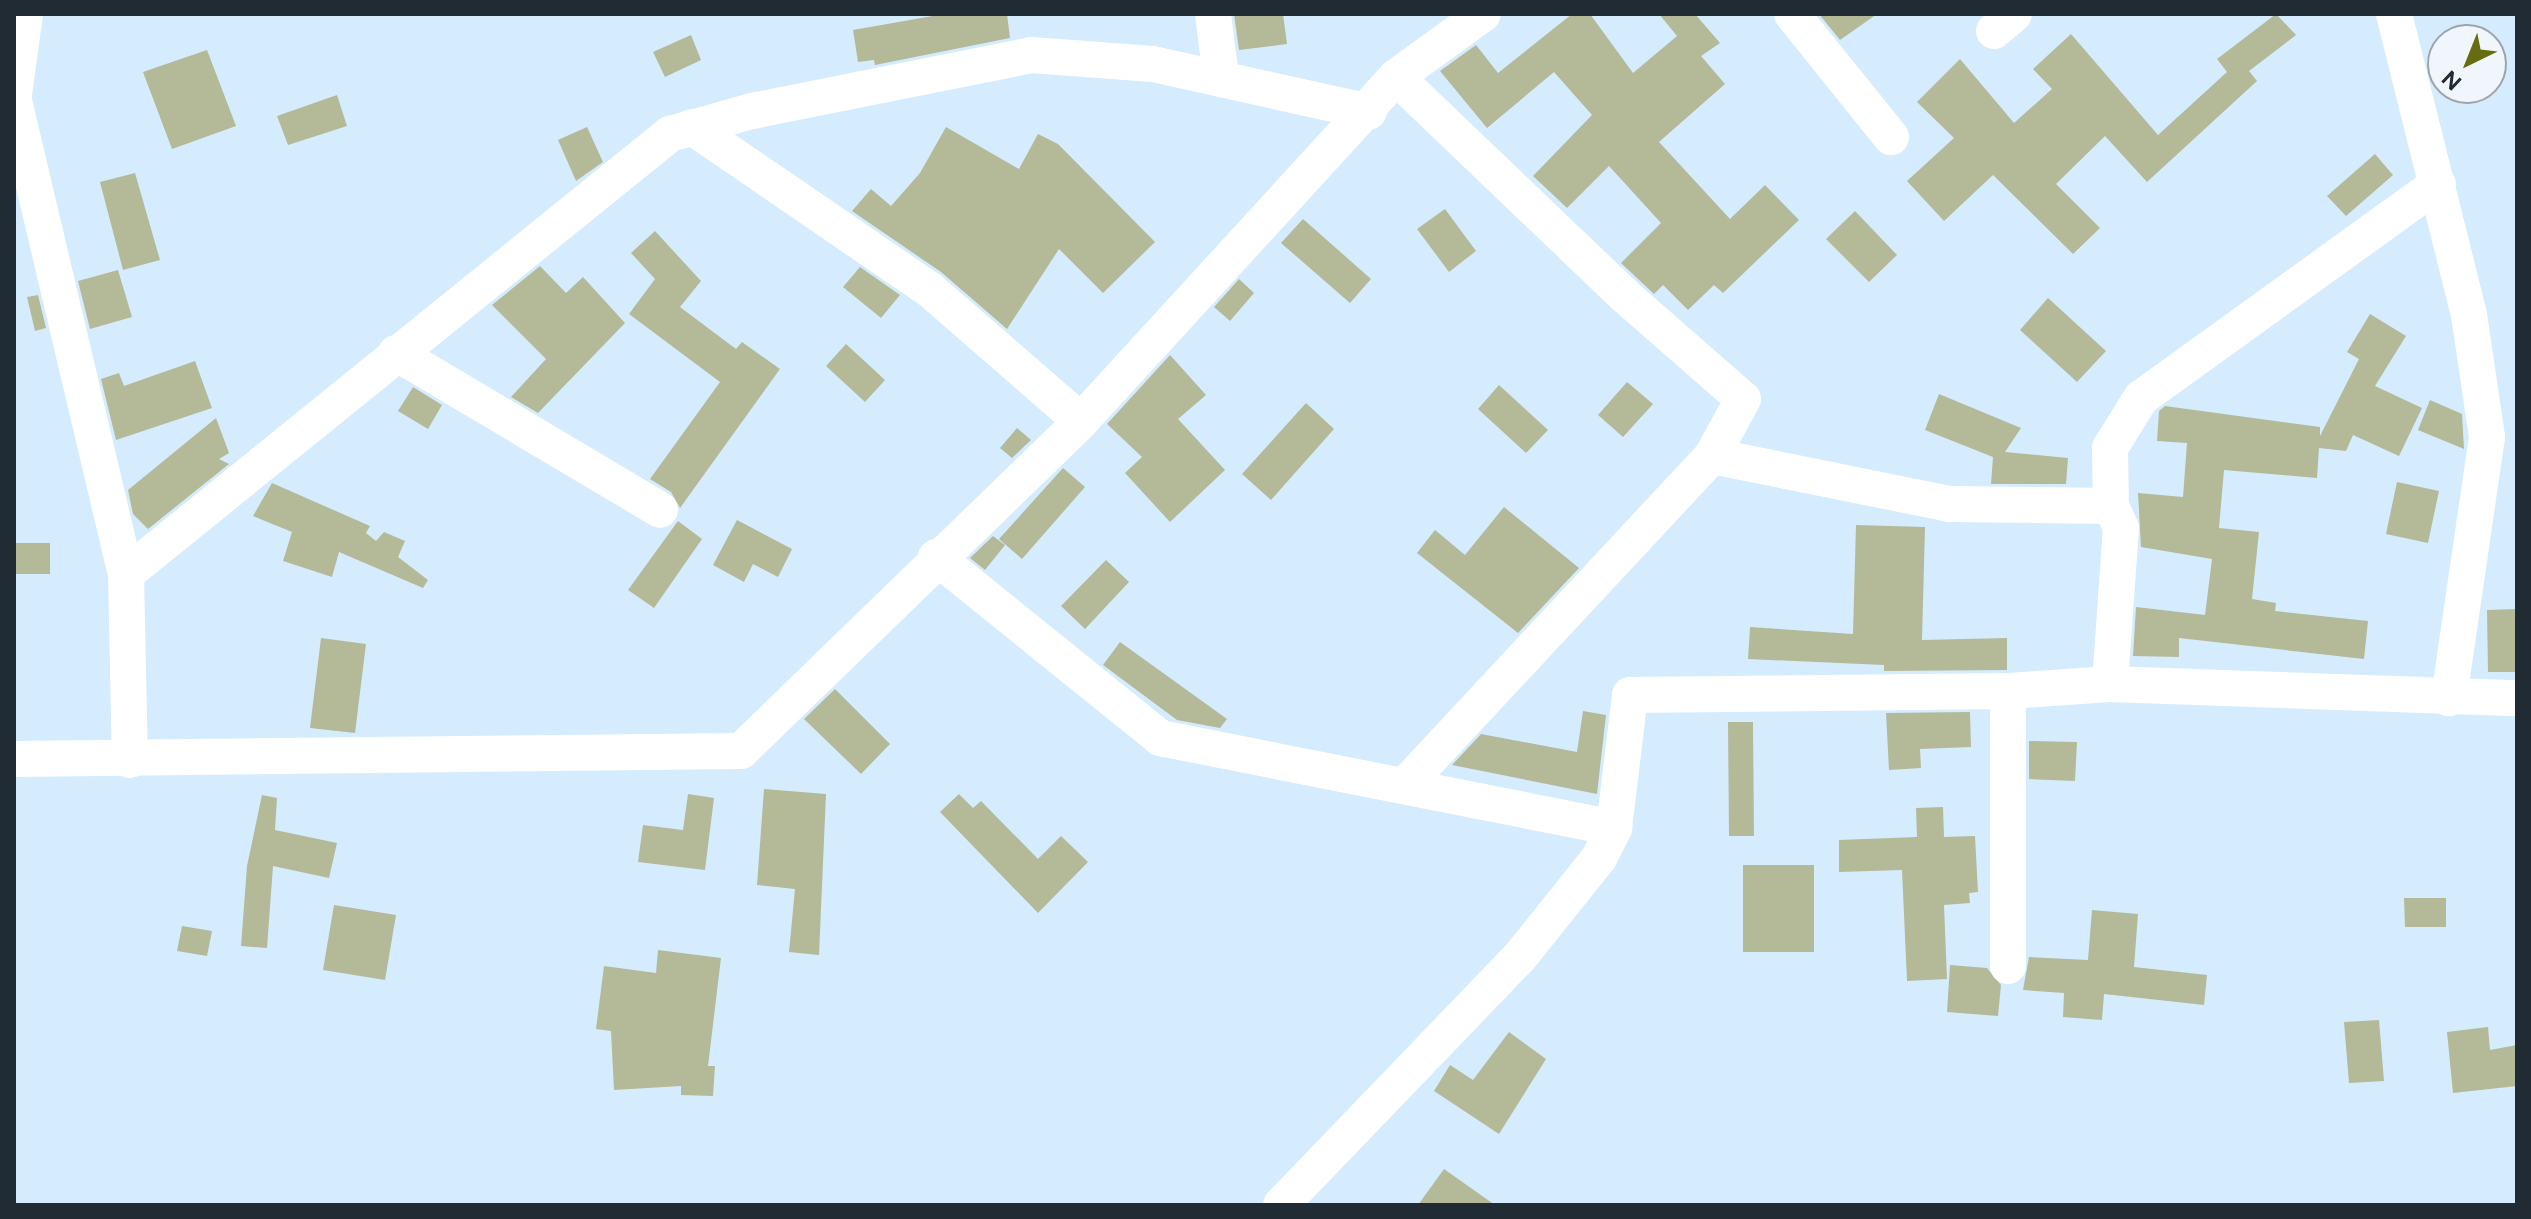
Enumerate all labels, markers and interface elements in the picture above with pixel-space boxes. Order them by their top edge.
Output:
north arrow [2427,24,2507,104]
text: N [2436,65,2467,96]

